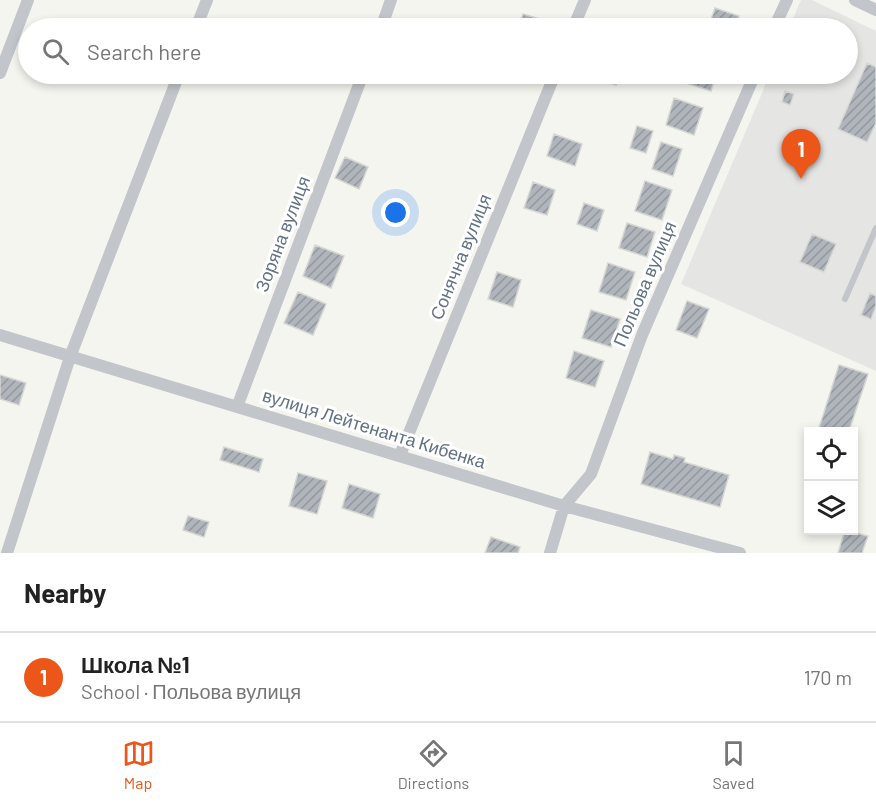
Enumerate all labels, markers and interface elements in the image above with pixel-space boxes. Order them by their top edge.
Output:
search box [18,18,858,84]
icon: search [39,35,72,68]
text: Search here [87,38,201,64]
pin: 1 [782,130,820,179]
street label: Зоряна вулиця [250,173,314,295]
street label: Сонячна вулиця [425,190,495,323]
your location [381,198,410,227]
street label: Польова вулиця [608,218,680,349]
street label: вулиця Лейтенанта Кибенка [260,384,490,473]
map controls [804,427,858,535]
button: locate [804,427,858,481]
button: layers [804,481,858,535]
text: Nearby [24,577,106,608]
text: Школа №1 [81,651,190,677]
text: 1 [40,665,47,689]
text: 170 m [804,665,852,689]
text: School · Польова вулиця [81,679,301,703]
tab: Map [122,737,155,792]
tab: Directions [398,737,469,792]
tab: Saved [712,737,754,792]

